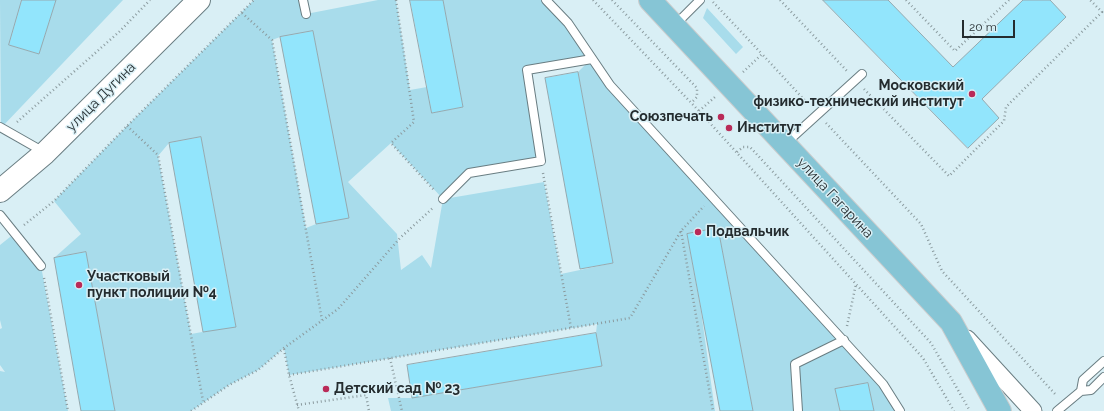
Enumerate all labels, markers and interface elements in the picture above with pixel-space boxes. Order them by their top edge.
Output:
scale bar [964,12,1017,38]
text: 20 m [969,20,997,34]
street label: улица Дугина [63,59,139,135]
place label: Московский физико-технический институт [753,78,964,110]
marker: Московский физико-технический институт [967,89,977,99]
place label: Союзпечать [630,109,713,125]
marker: Союзпечать [716,112,726,122]
place label: Институт [737,120,801,136]
marker: Институт [724,123,734,133]
street label: улица Гагарина [793,154,877,242]
place label: Подвальчик [706,224,789,240]
marker: Подвальчик [693,227,703,237]
place label: Участковый пункт полиции №4 [87,269,217,302]
marker: Участковый пункт полиции №4 [74,280,84,290]
place label: Детский сад № 23 [334,381,460,397]
marker: Детский сад № 23 [321,384,331,394]

